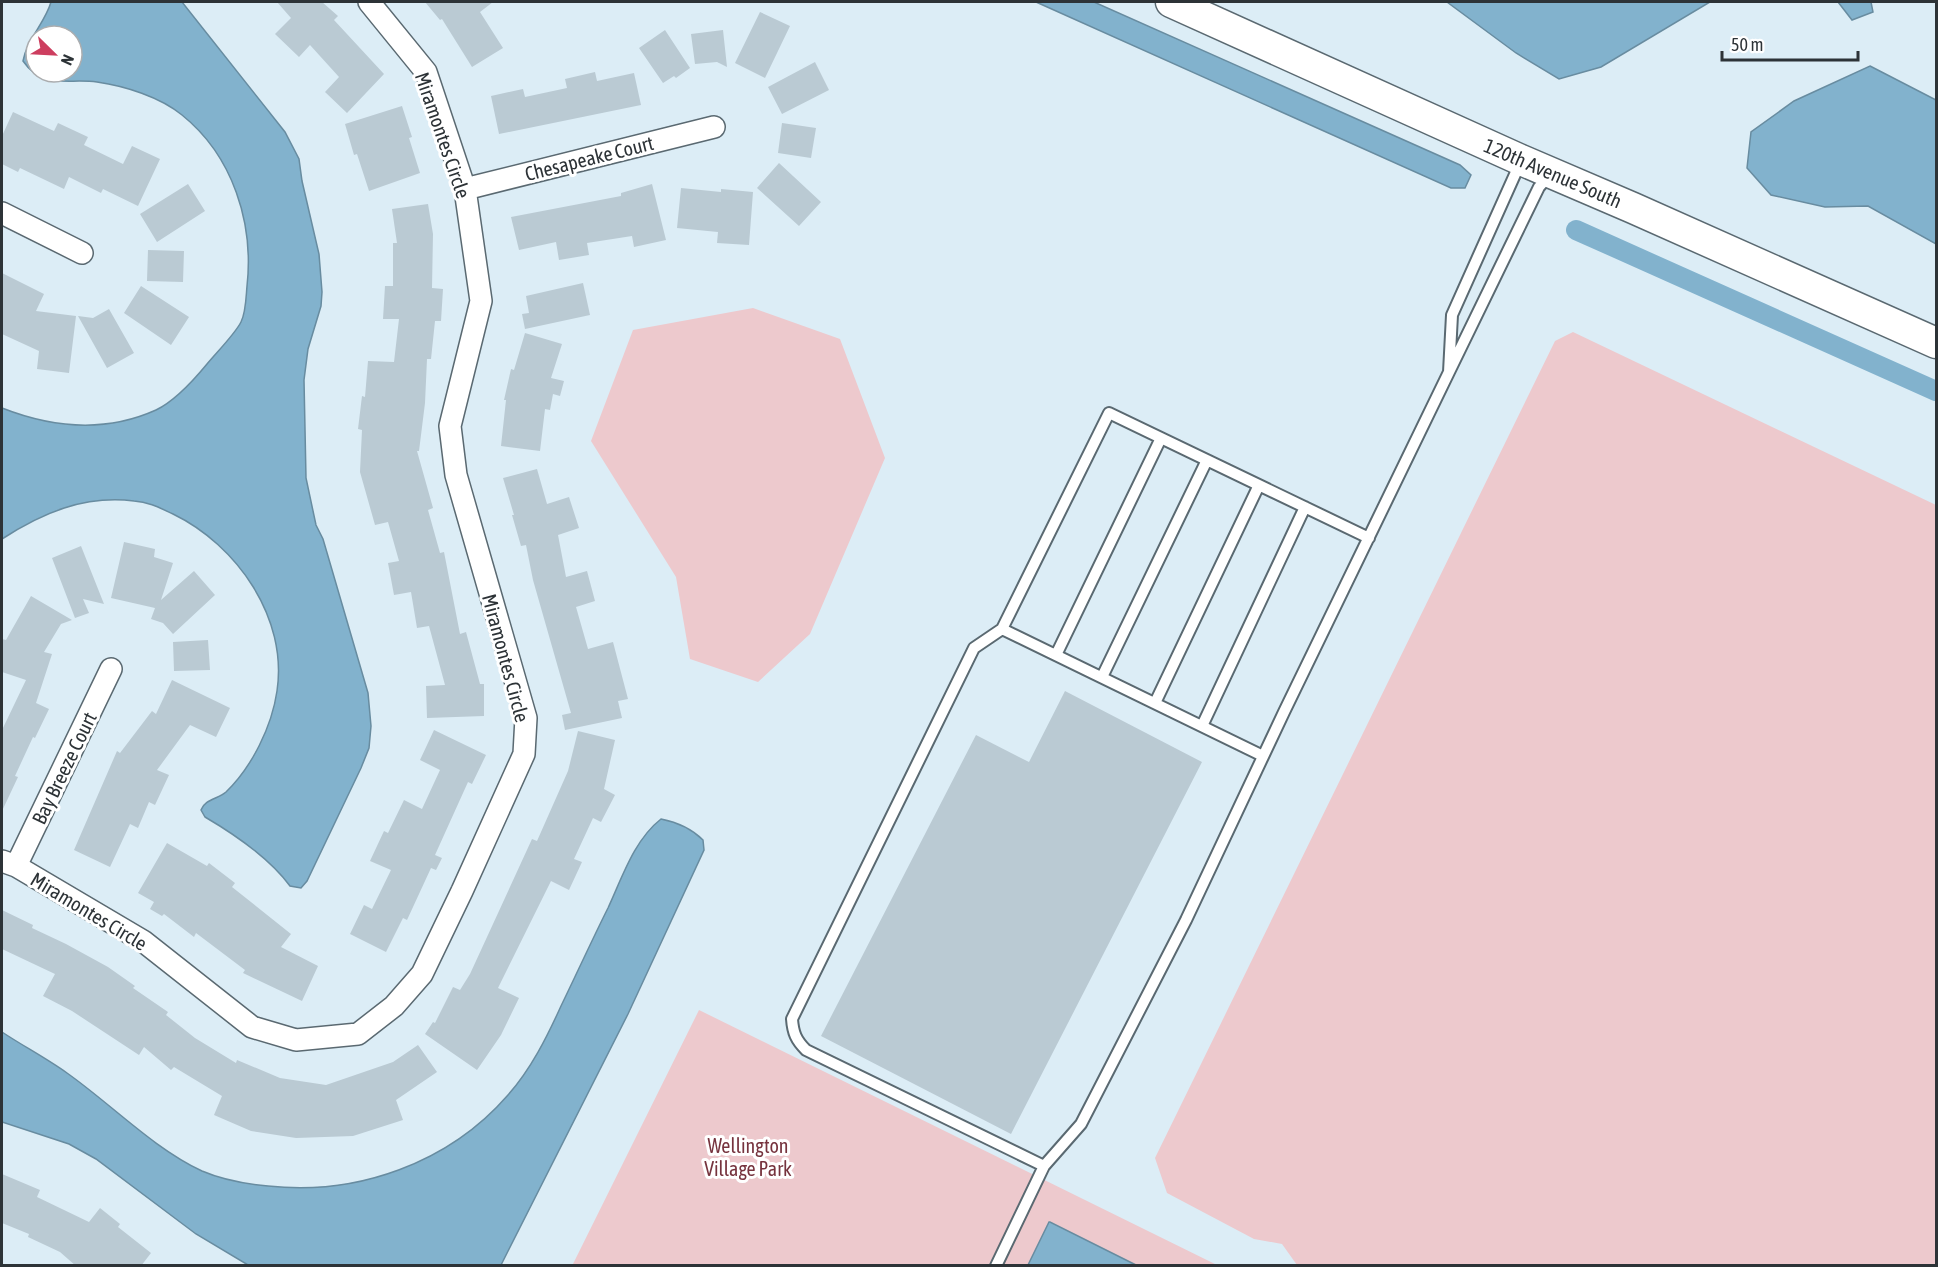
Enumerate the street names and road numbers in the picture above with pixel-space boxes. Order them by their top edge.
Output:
street label: Miramontes Circle [411,69,475,201]
street label: Chesapeake Court [522,131,656,185]
street label: 120th Avenue South [1481,134,1625,212]
street label: Miramontes Circle [478,591,534,725]
street label: Bay Breeze Court [27,708,101,828]
street label: Miramontes Circle [27,867,151,955]

